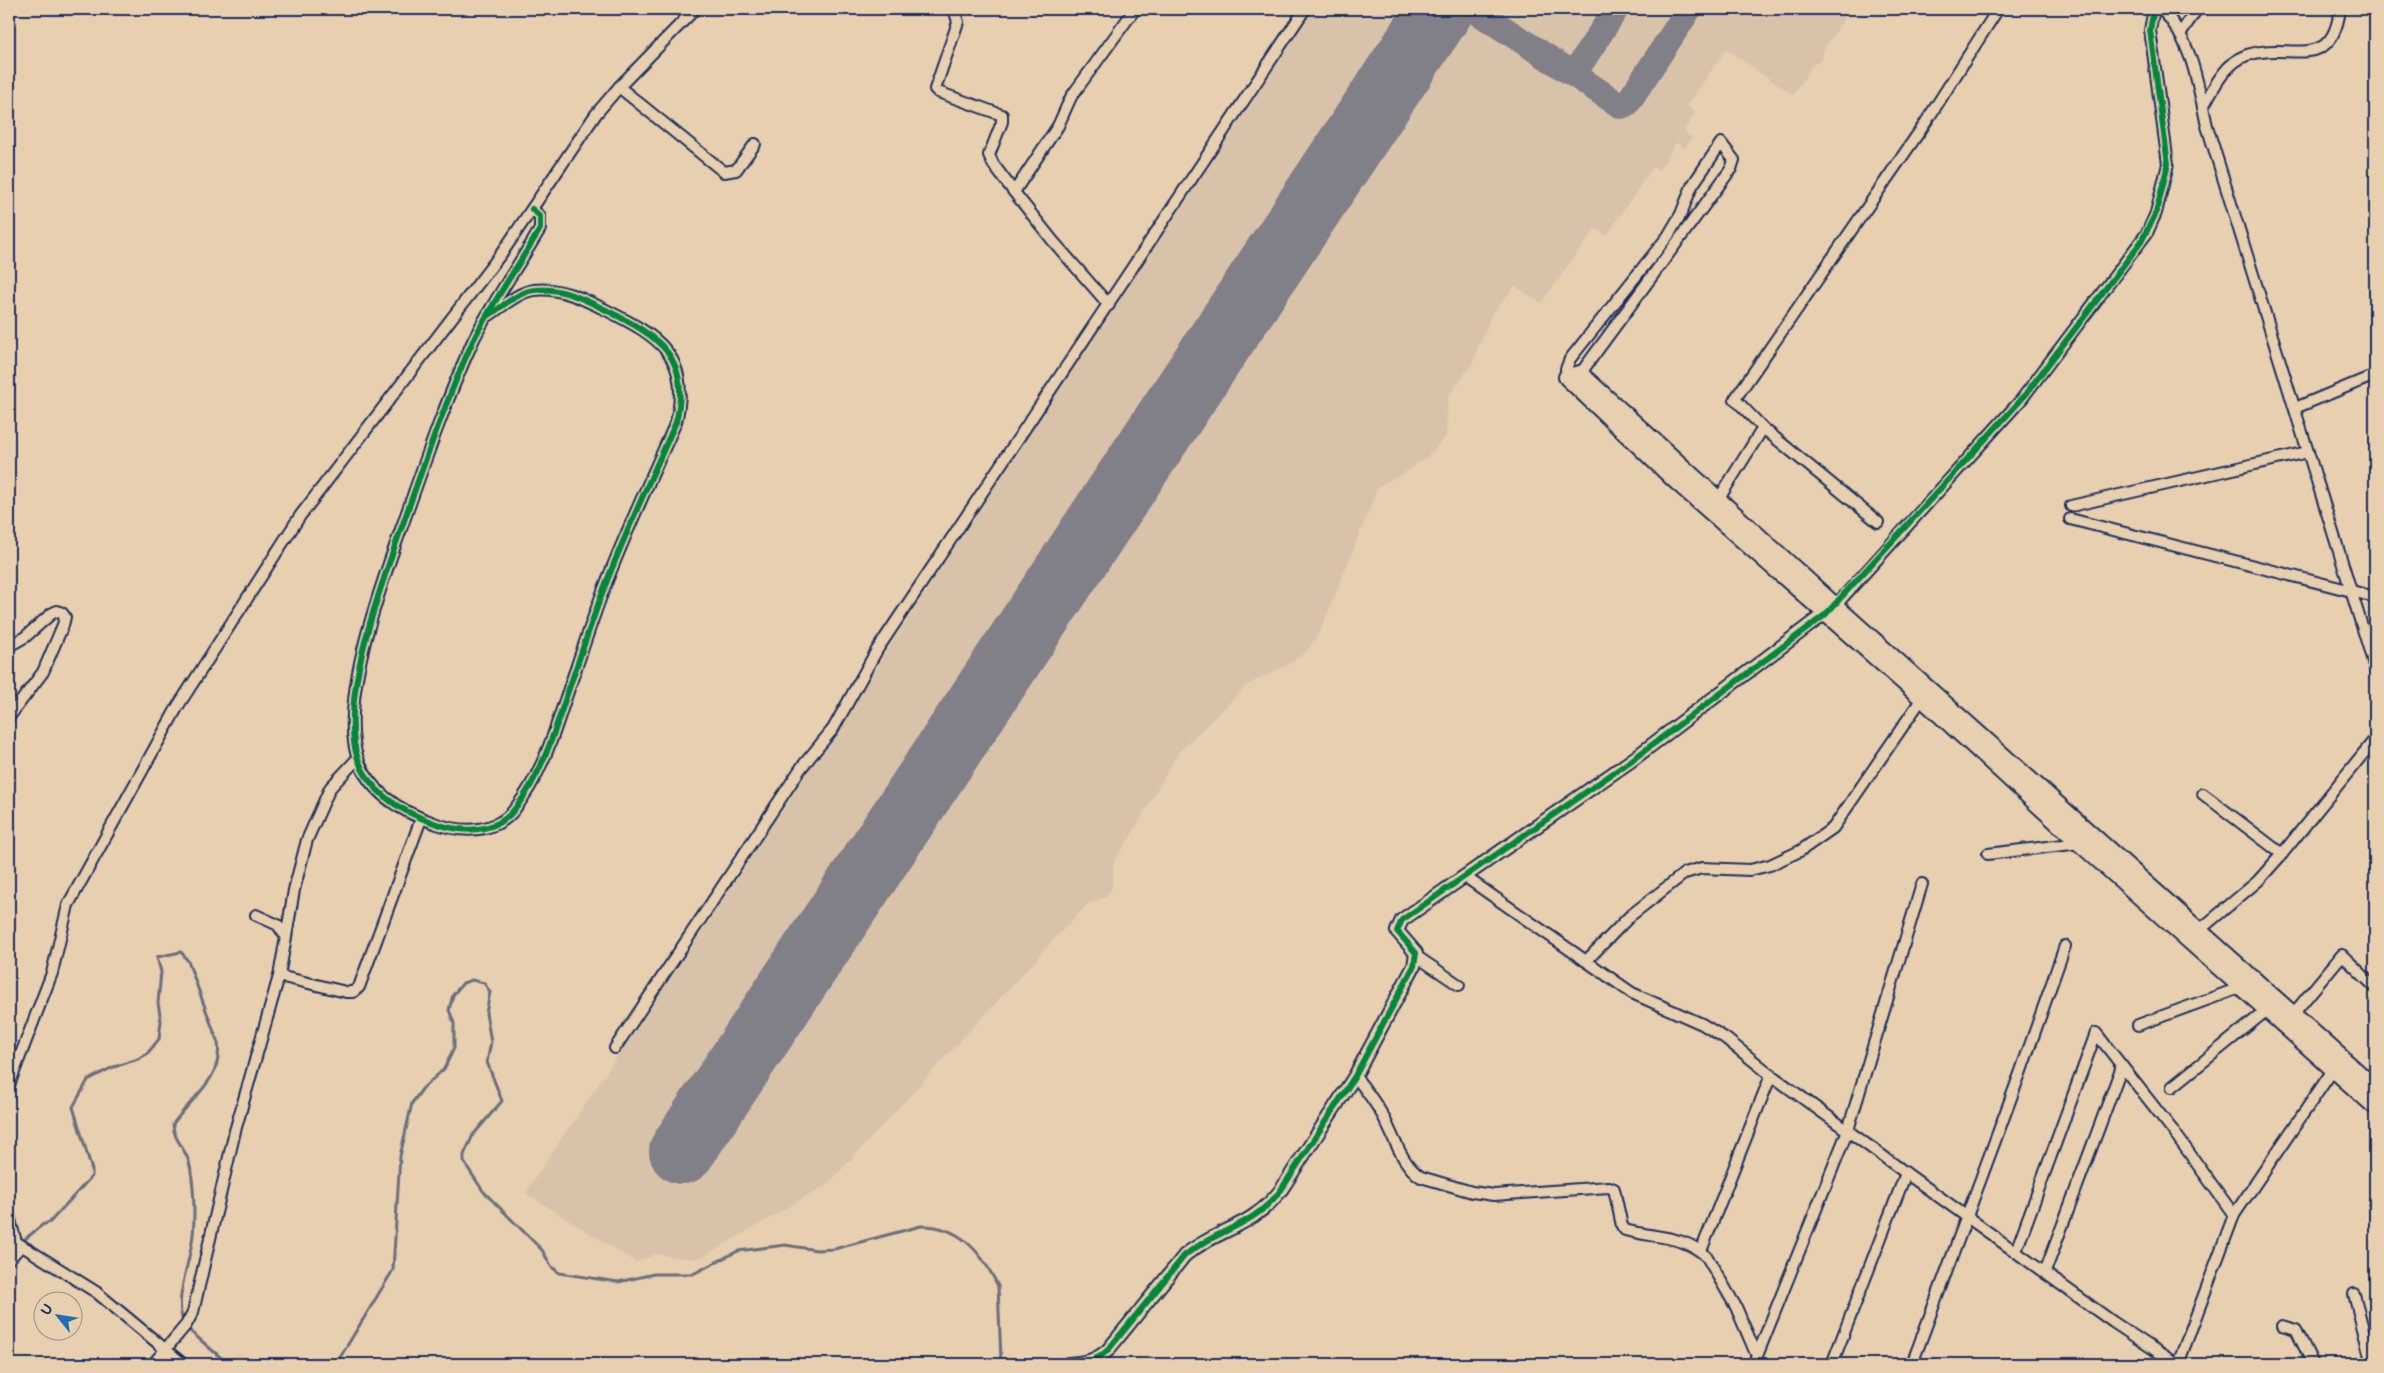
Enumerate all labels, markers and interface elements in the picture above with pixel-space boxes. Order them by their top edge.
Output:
north arrow [32,1290,82,1340]
text: U [37,1301,57,1318]

